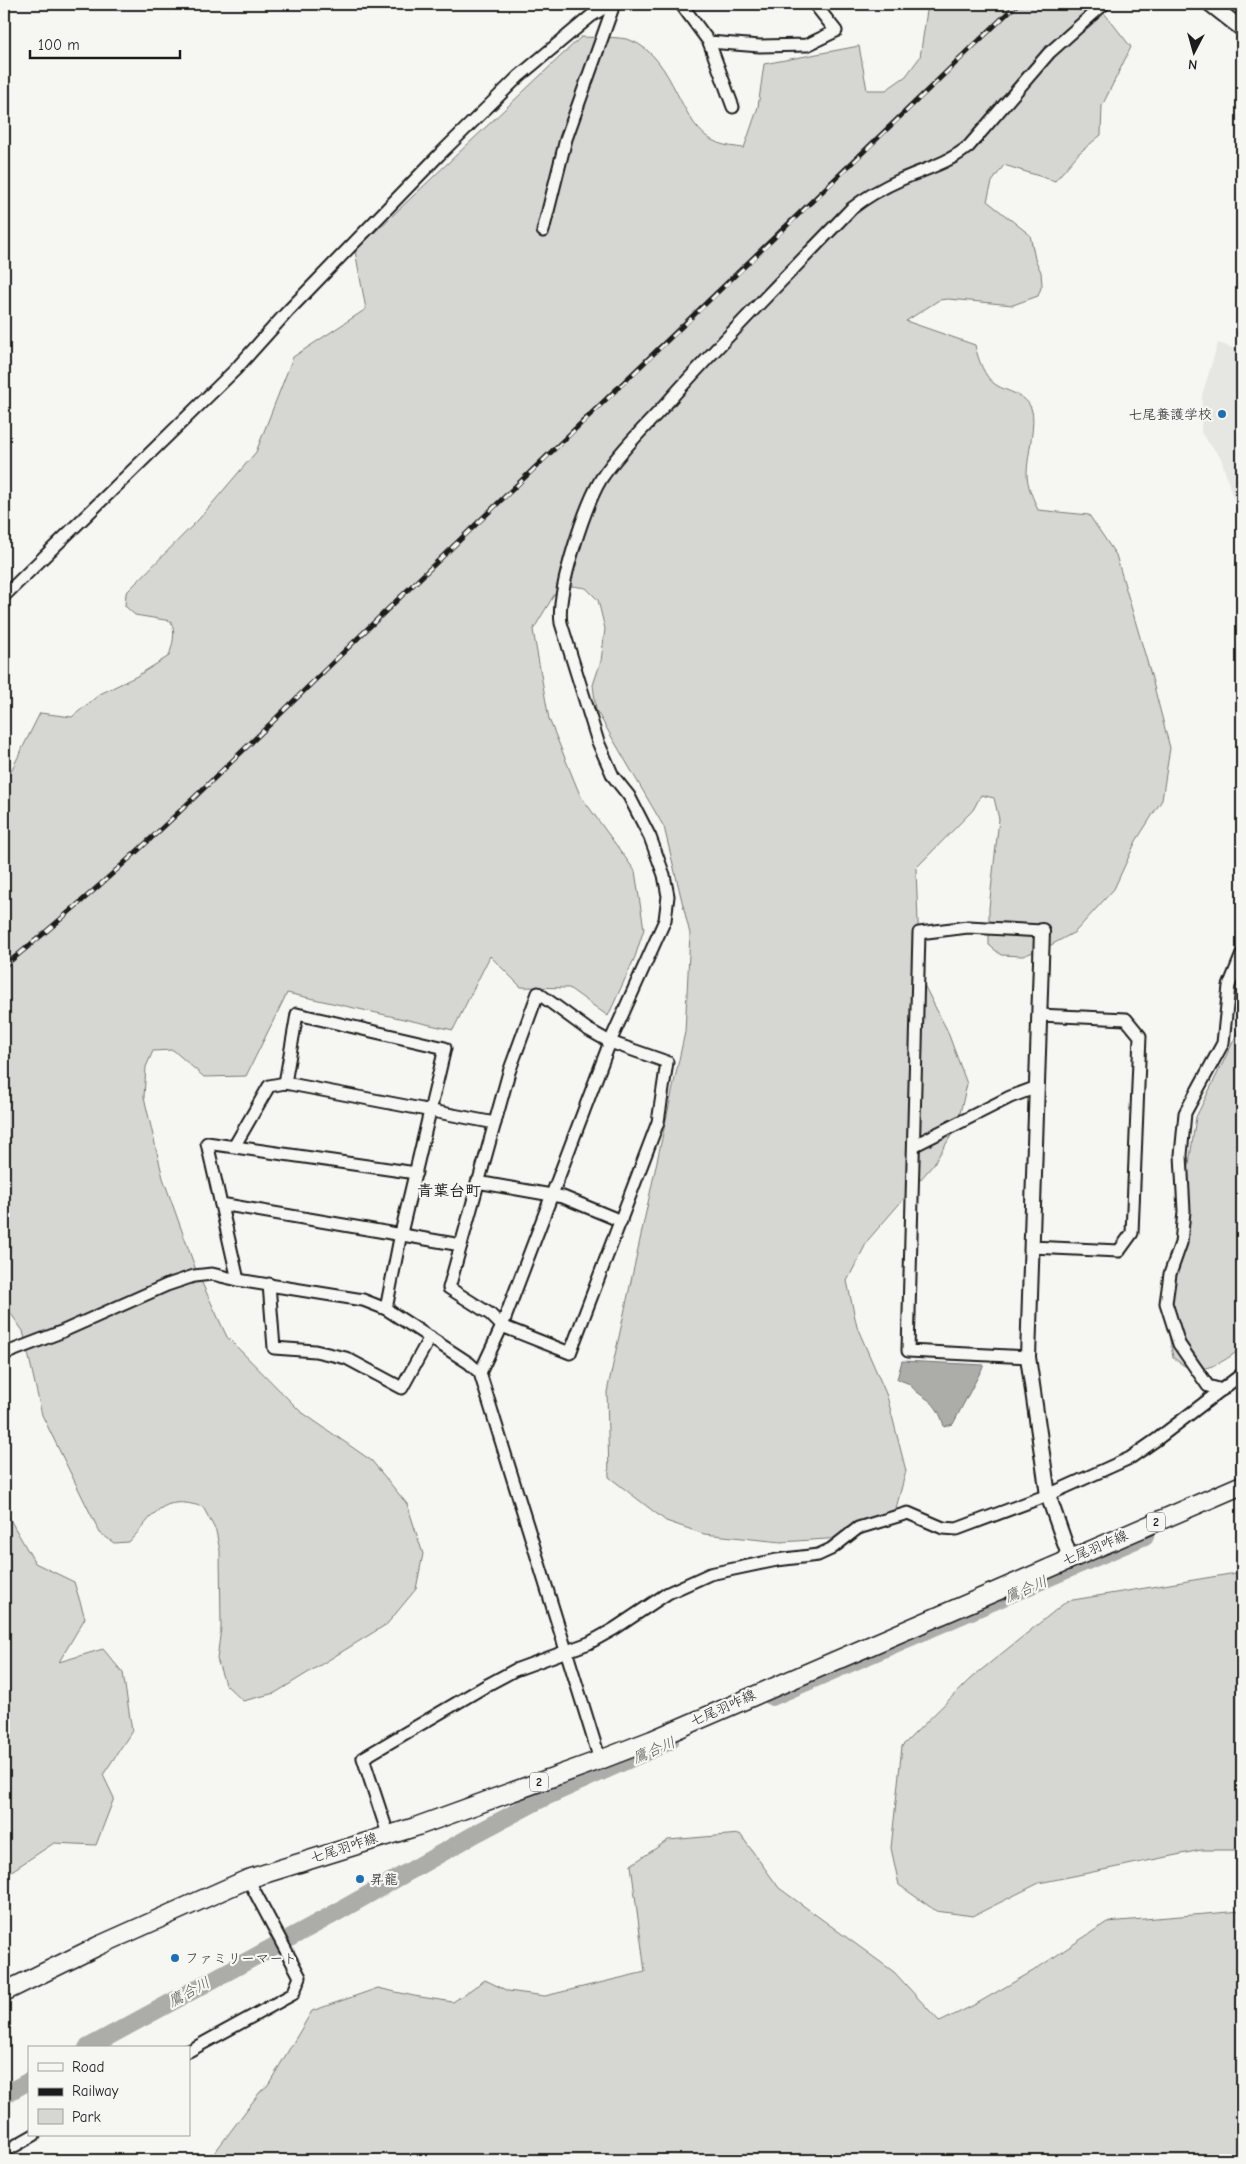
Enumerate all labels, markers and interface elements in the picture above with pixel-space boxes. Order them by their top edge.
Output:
scale bar [30,28,180,60]
north arrow [1168,28,1218,78]
text: 100 m [38,36,80,54]
text: N [1187,56,1198,73]
place label: 七尾養護学校 [1128,406,1212,423]
marker: 七尾養護学校 [1216,408,1228,420]
district label: 青葉台町 [417,1182,481,1200]
road number: 2 [1147,1512,1165,1531]
street label: 七尾羽咋線 [1059,1527,1131,1569]
water label: 鷹合川 [1002,1572,1050,1606]
street label: 七尾羽咋線 [688,1686,758,1730]
water label: 鷹合川 [630,1733,678,1767]
road number: 2 [530,1772,548,1791]
street label: 七尾羽咋線 [308,1829,380,1867]
place label: 昇龍 [370,1871,398,1888]
marker: 昇龍 [354,1873,366,1885]
place label: ファミリーマート [185,1950,297,1967]
marker: ファミリーマート [169,1952,181,1964]
water label: 鷹合川 [165,1973,213,2011]
legend [28,2046,190,2136]
text: Road [72,2058,104,2076]
text: Railway [72,2082,119,2100]
text: Park [72,2108,101,2126]

